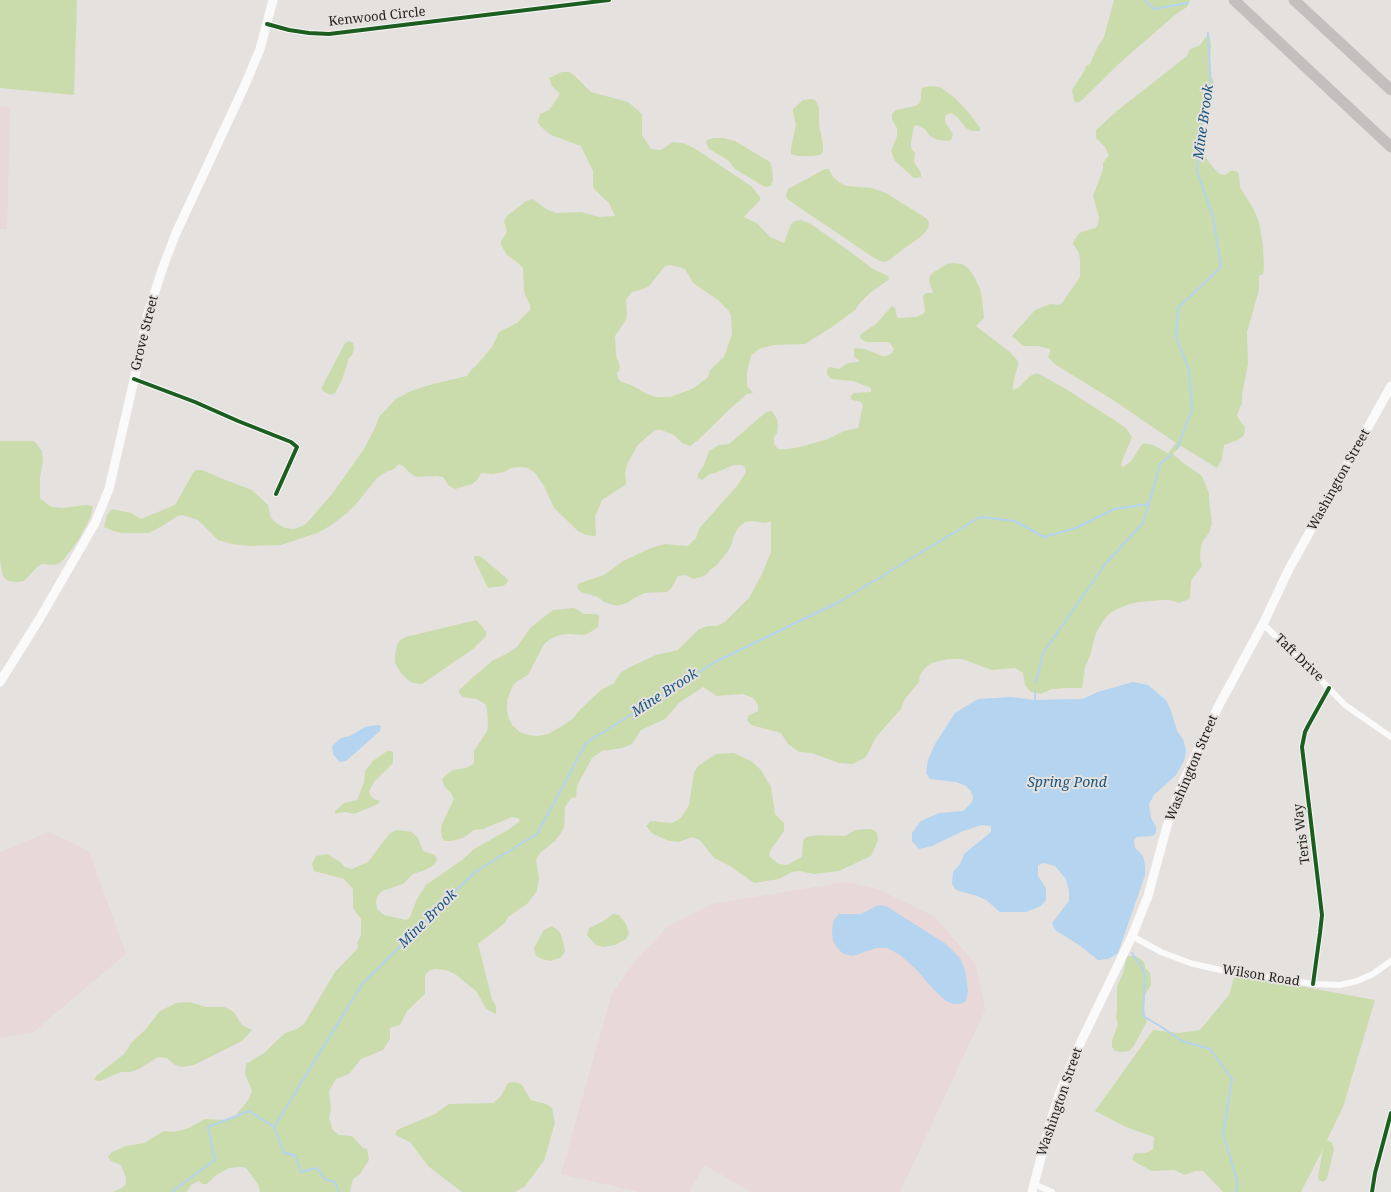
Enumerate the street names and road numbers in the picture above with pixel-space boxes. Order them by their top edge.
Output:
street label: Kenwood Circle [328,4,426,30]
street label: Grove Street [128,294,162,372]
street label: Washington Street [1305,426,1373,534]
street label: Taft Drive [1271,631,1327,685]
street label: Washington Street [1163,713,1221,823]
street label: Teris Way [1291,803,1313,865]
street label: Wilson Road [1221,962,1301,990]
street label: Washington Street [1034,1046,1086,1158]

